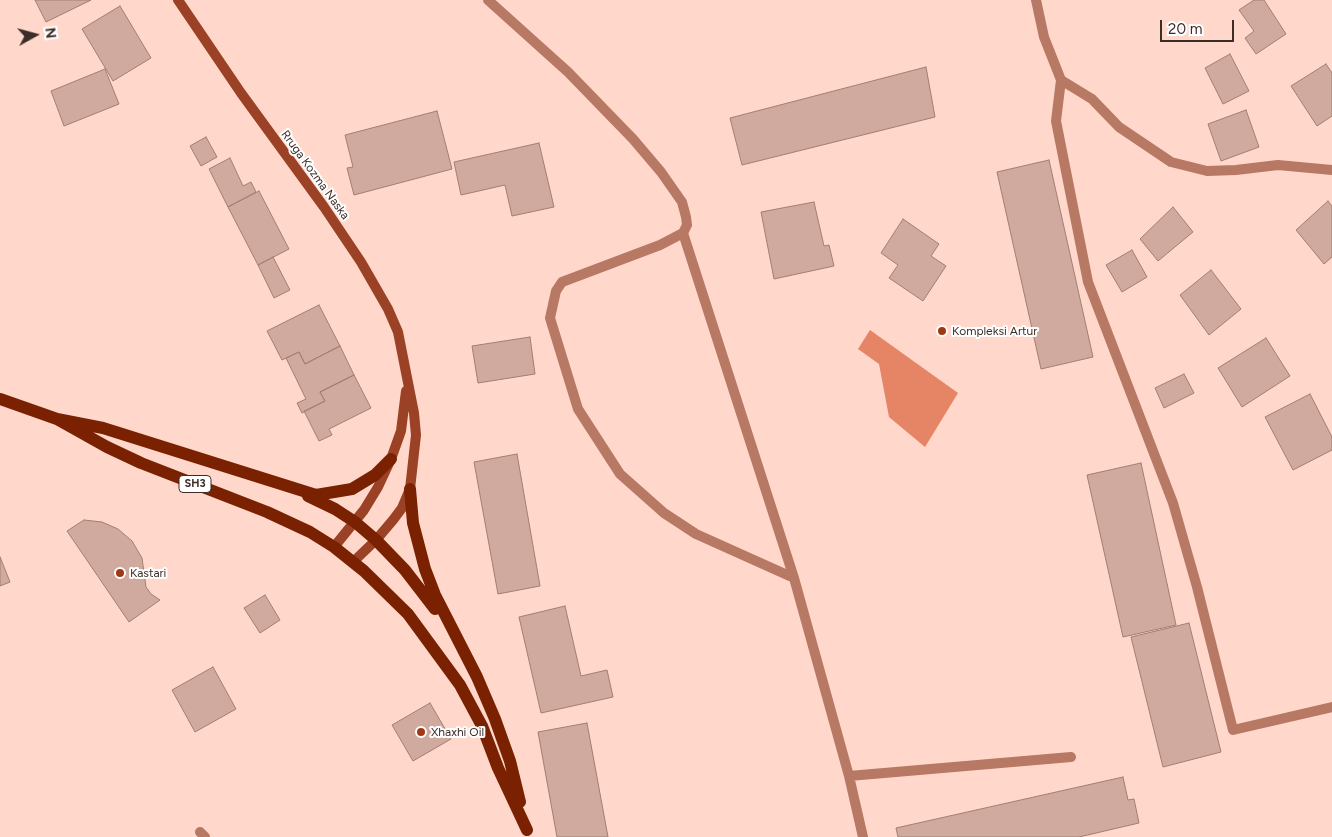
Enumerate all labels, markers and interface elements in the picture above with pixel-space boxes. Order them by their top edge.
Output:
north arrow [10,10,60,60]
scale bar [1162,10,1236,42]
text: 20 m [1168,20,1202,38]
text: N [41,27,59,40]
street label: Rruga Kozma Naska [278,128,352,222]
place label: Kompleksi Artur [952,324,1037,338]
marker: Kompleksi Artur [936,325,948,337]
road number: SH3 [179,476,211,492]
place label: Kastari [130,566,166,580]
marker: Kastari [114,567,126,579]
place label: Xhaxhi Oil [431,725,484,739]
marker: Xhaxhi Oil [415,726,427,738]

